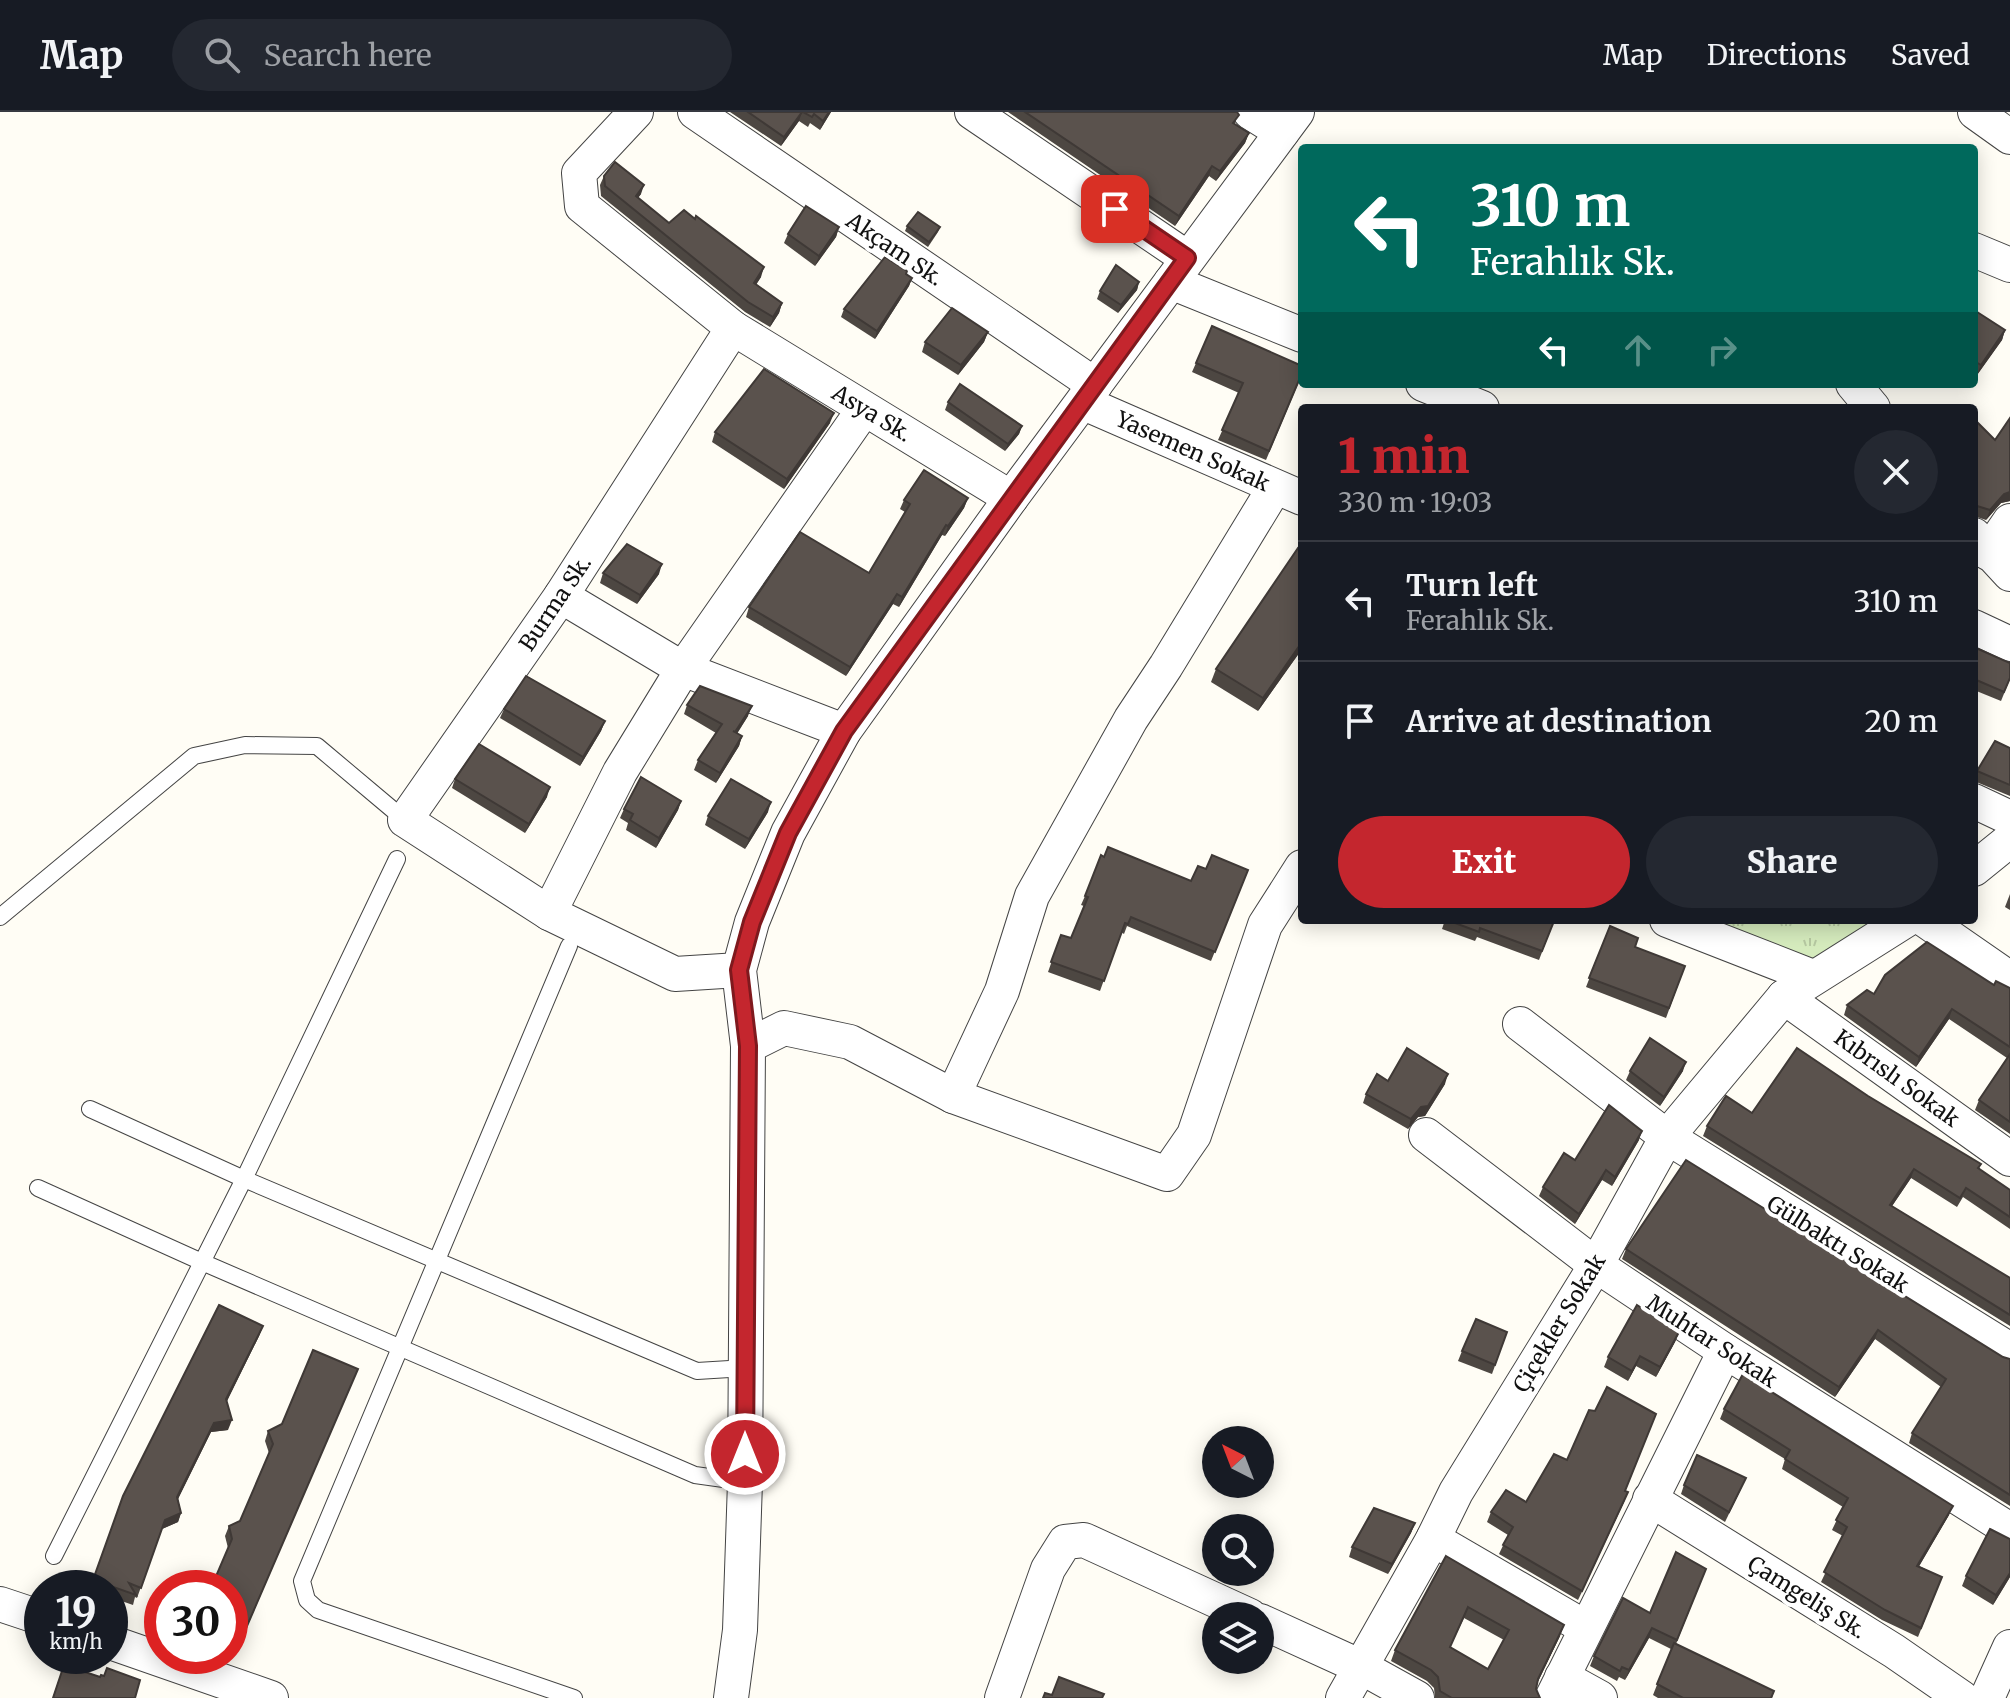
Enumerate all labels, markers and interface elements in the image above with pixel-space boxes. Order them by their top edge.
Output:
search box [172,19,732,91]
text: Map [40,32,124,79]
icon: search [200,33,244,77]
text: Search here [264,36,432,74]
text: Map [1603,37,1663,73]
text: Directions [1707,37,1847,73]
text: Saved [1891,37,1970,73]
text: 310 m [1470,171,1630,241]
pin [1081,175,1149,243]
icon: left [1338,176,1442,280]
icon: arrive [1093,187,1137,231]
street label: Akçam Sk. [840,206,949,292]
text: Ferahlık Sk. [1470,240,1675,285]
icon: left [1532,328,1576,372]
icon: ahead [1616,328,1660,372]
icon: right [1700,328,1744,372]
street label: Asya Sk. [826,378,917,448]
street label: Yasemen Sokak [1111,404,1274,497]
text: 1 min [1338,426,1470,486]
button: close [1854,430,1938,514]
text: 330 m · 19:03 [1338,486,1493,519]
street label: Burma Sk. [513,550,597,656]
text: Turn left [1406,566,1538,604]
icon: left [1338,579,1382,623]
text: 310 m [1854,582,1938,620]
text: Ferahlık Sk. [1406,604,1554,637]
icon: arrive [1338,699,1382,743]
text: Arrive at destination [1406,702,1712,740]
text: 20 m [1865,702,1938,740]
button: Exit [1338,816,1630,908]
button: Share [1646,816,1938,908]
street label: Kıbrıslı Sokak [1829,1023,1965,1133]
street label: Gülbaktı Sokak [1762,1189,1914,1299]
street label: Çiçekler Sokak [1507,1249,1611,1397]
street label: Muhtar Sokak [1641,1288,1783,1394]
position arrow [703,1412,787,1496]
north arrow [1202,1426,1274,1498]
map controls [1202,1426,1274,1674]
button: search [1202,1514,1274,1586]
street label: Çamgeliş Sk. [1742,1549,1872,1645]
speed limit sign: 30 [144,1570,248,1674]
text: 19 [55,1587,97,1637]
button: layers [1202,1602,1274,1674]
text: km/h [50,1629,102,1654]

